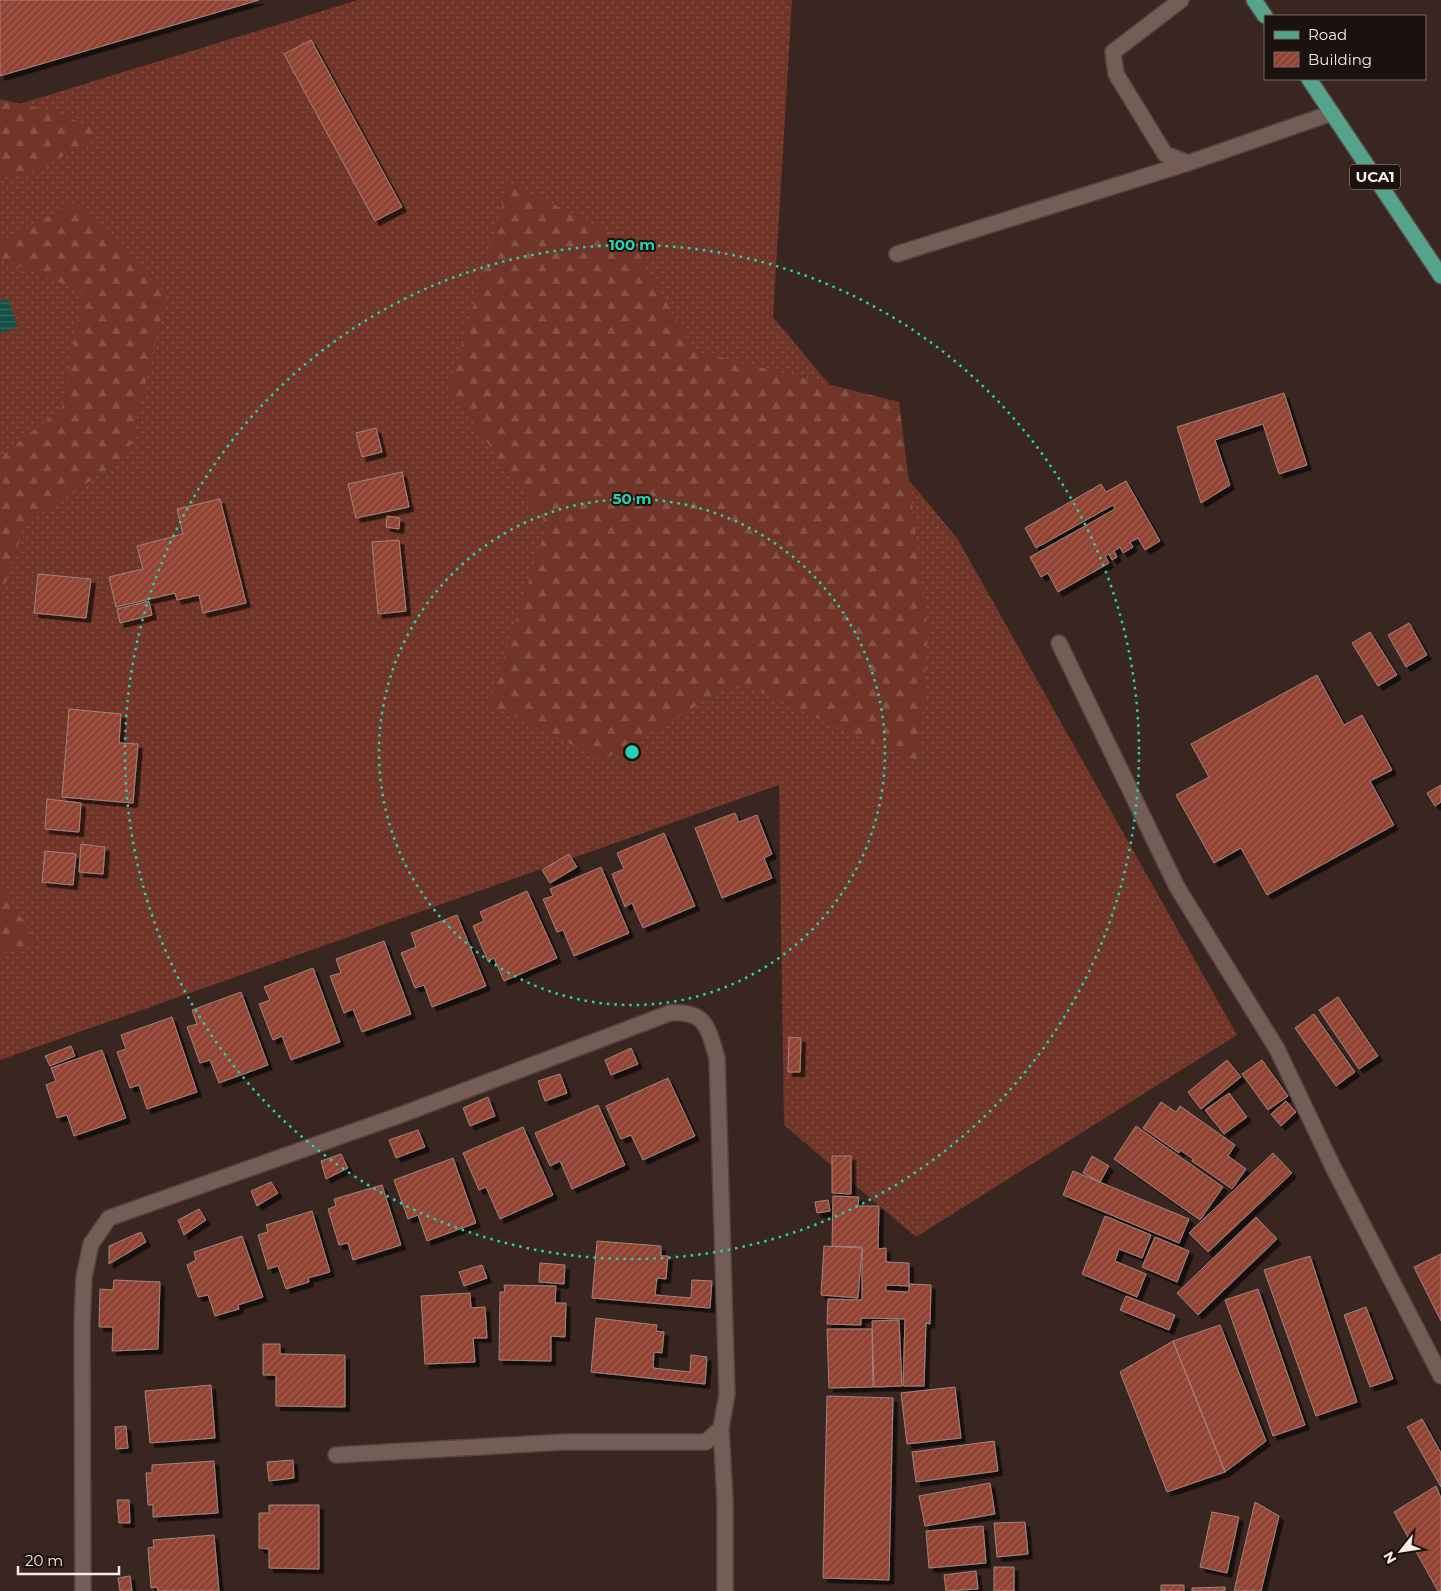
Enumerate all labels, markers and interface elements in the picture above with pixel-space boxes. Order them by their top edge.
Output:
legend [1264,15,1426,80]
text: Road [1308,25,1347,44]
text: Building [1308,50,1372,69]
road number: UCA1 [1350,164,1400,190]
text: 100 m [609,235,655,254]
text: 50 m [612,489,652,508]
centre of rings [623,743,641,761]
north arrow [1376,1526,1426,1576]
scale bar [18,1544,119,1576]
text: N [1379,1548,1400,1567]
text: 20 m [25,1551,63,1570]

